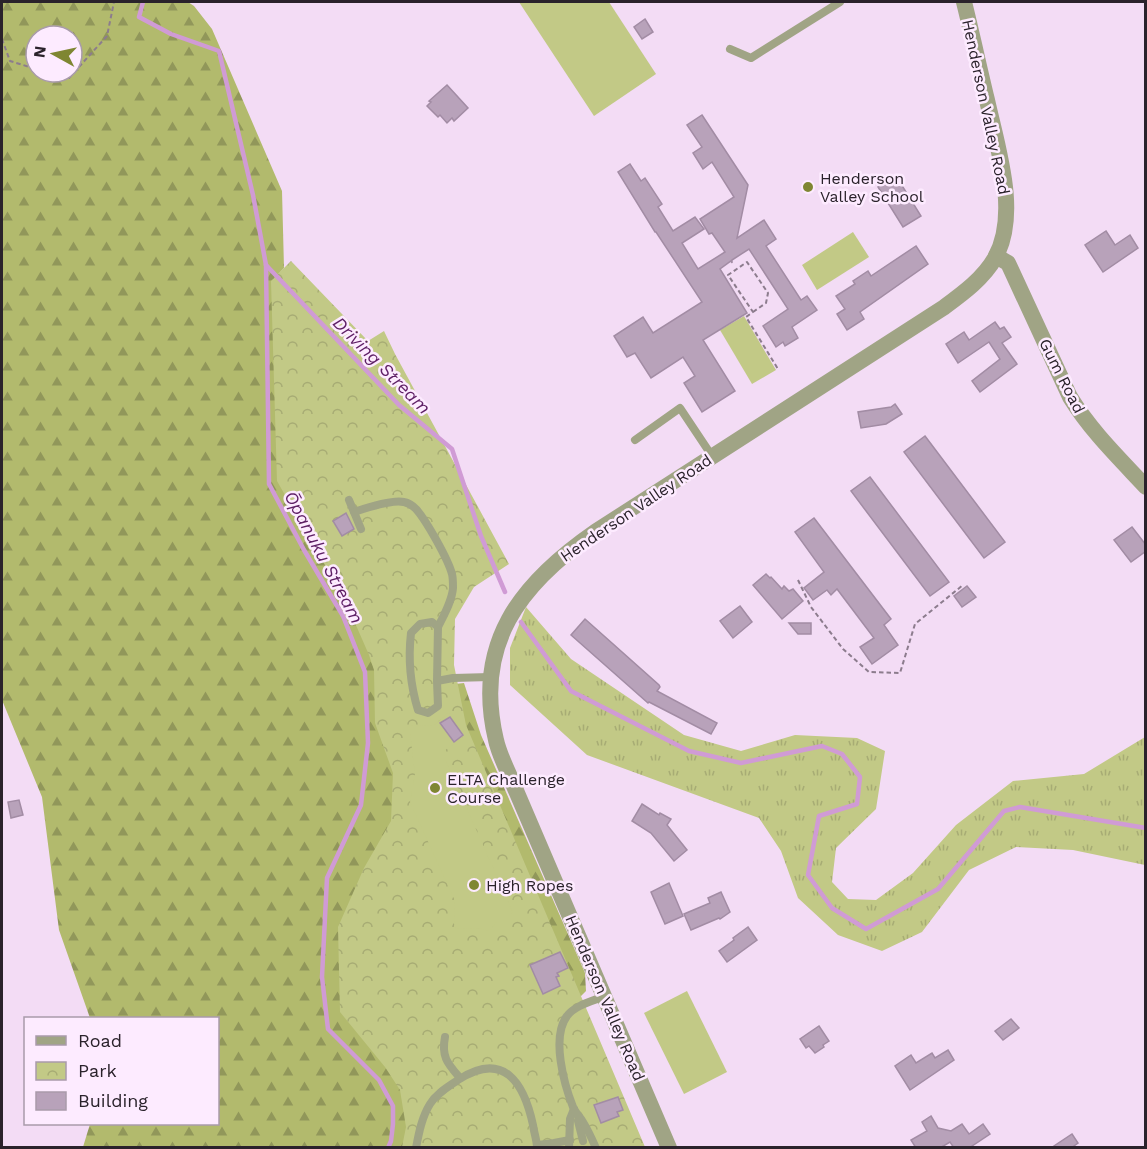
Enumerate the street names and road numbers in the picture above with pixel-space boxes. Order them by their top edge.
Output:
street label: Henderson Valley Road [958,18,1014,196]
street label: Gum Road [1035,336,1089,416]
street label: Henderson Valley Road [557,450,715,566]
street label: Henderson Valley Road [561,912,649,1084]

